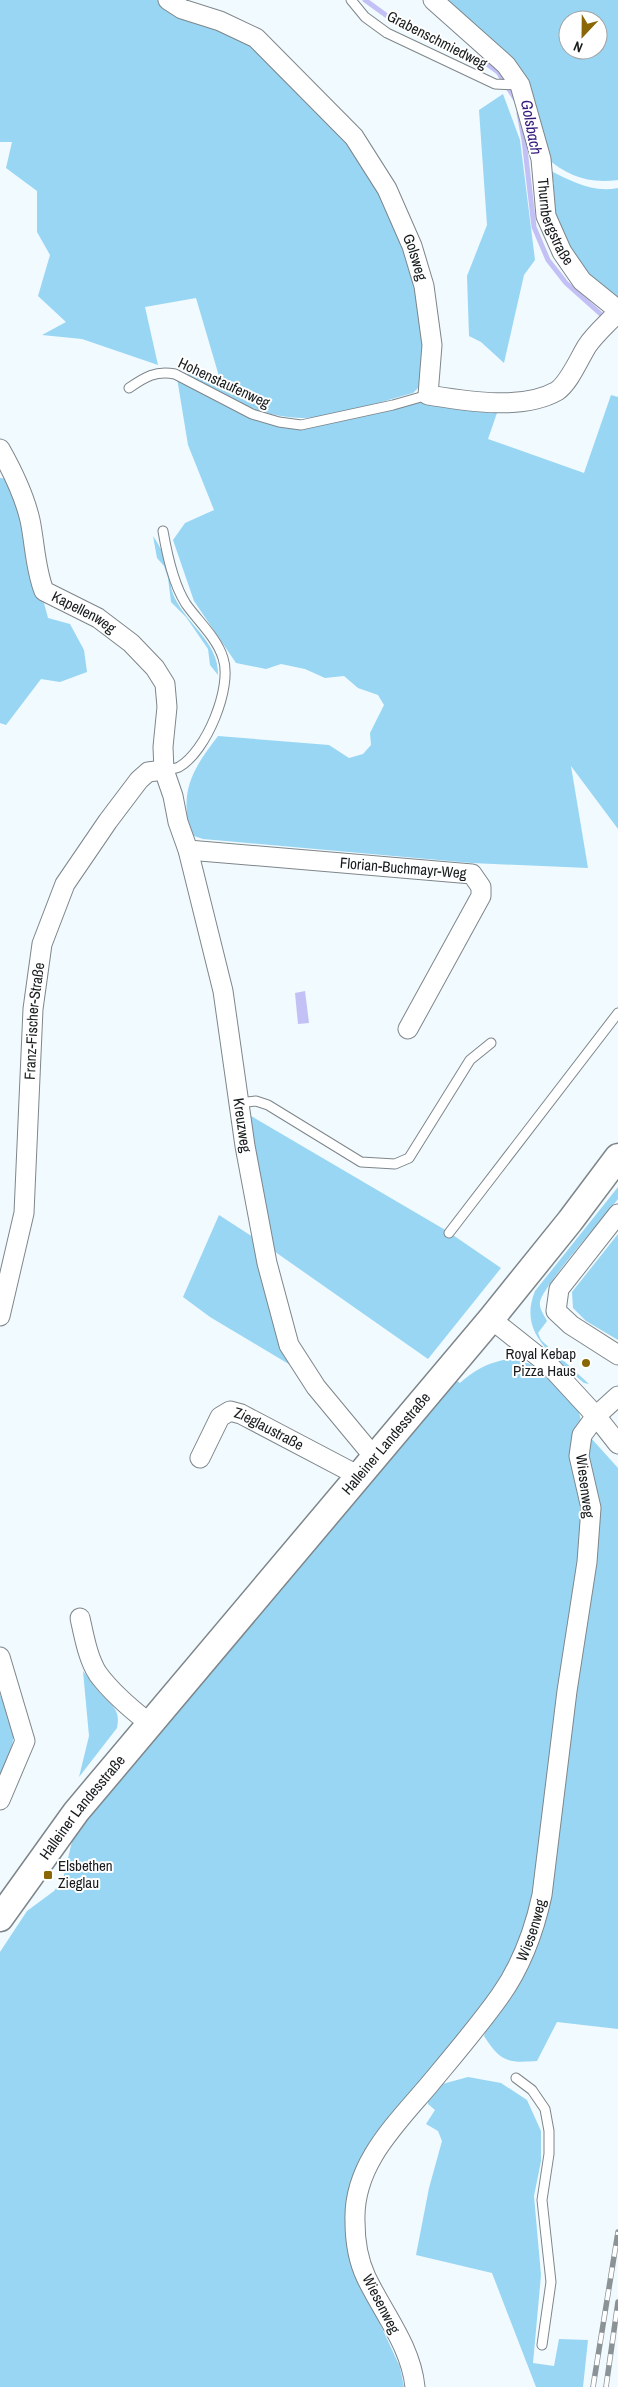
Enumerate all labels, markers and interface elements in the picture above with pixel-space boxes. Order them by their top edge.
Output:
street label: Grabenschmiedweg [383,5,491,74]
north arrow [558,10,608,60]
text: N [571,37,585,57]
water label: Golsbach [516,98,548,156]
street label: Thurnbergstraße [533,177,579,269]
street label: Golsweg [398,230,433,283]
street label: Hohenstaufenweg [175,352,274,413]
street label: Kapellenweg [48,586,121,638]
street label: Florian-Buchmayr-Weg [339,852,468,884]
street label: Franz-Fischer-Straße [19,961,49,1080]
street label: Kreuzweg [228,1097,257,1154]
place label: Royal Kebap Pizza Haus [506,1343,576,1381]
marker: Royal Kebap Pizza Haus [580,1357,592,1369]
street label: Halleiner Landesstraße [337,1387,435,1499]
street label: Zieglaustraße [232,1402,308,1455]
street label: Wiesenweg [571,1453,600,1519]
street label: Halleiner Landesstraße [34,1750,130,1864]
place label: Elsbethen Zieglau [58,1855,113,1893]
marker: Elsbethen Zieglau [42,1869,54,1881]
street label: Wiesenweg [511,1897,551,1964]
street label: Wiesenweg [358,2270,405,2337]

